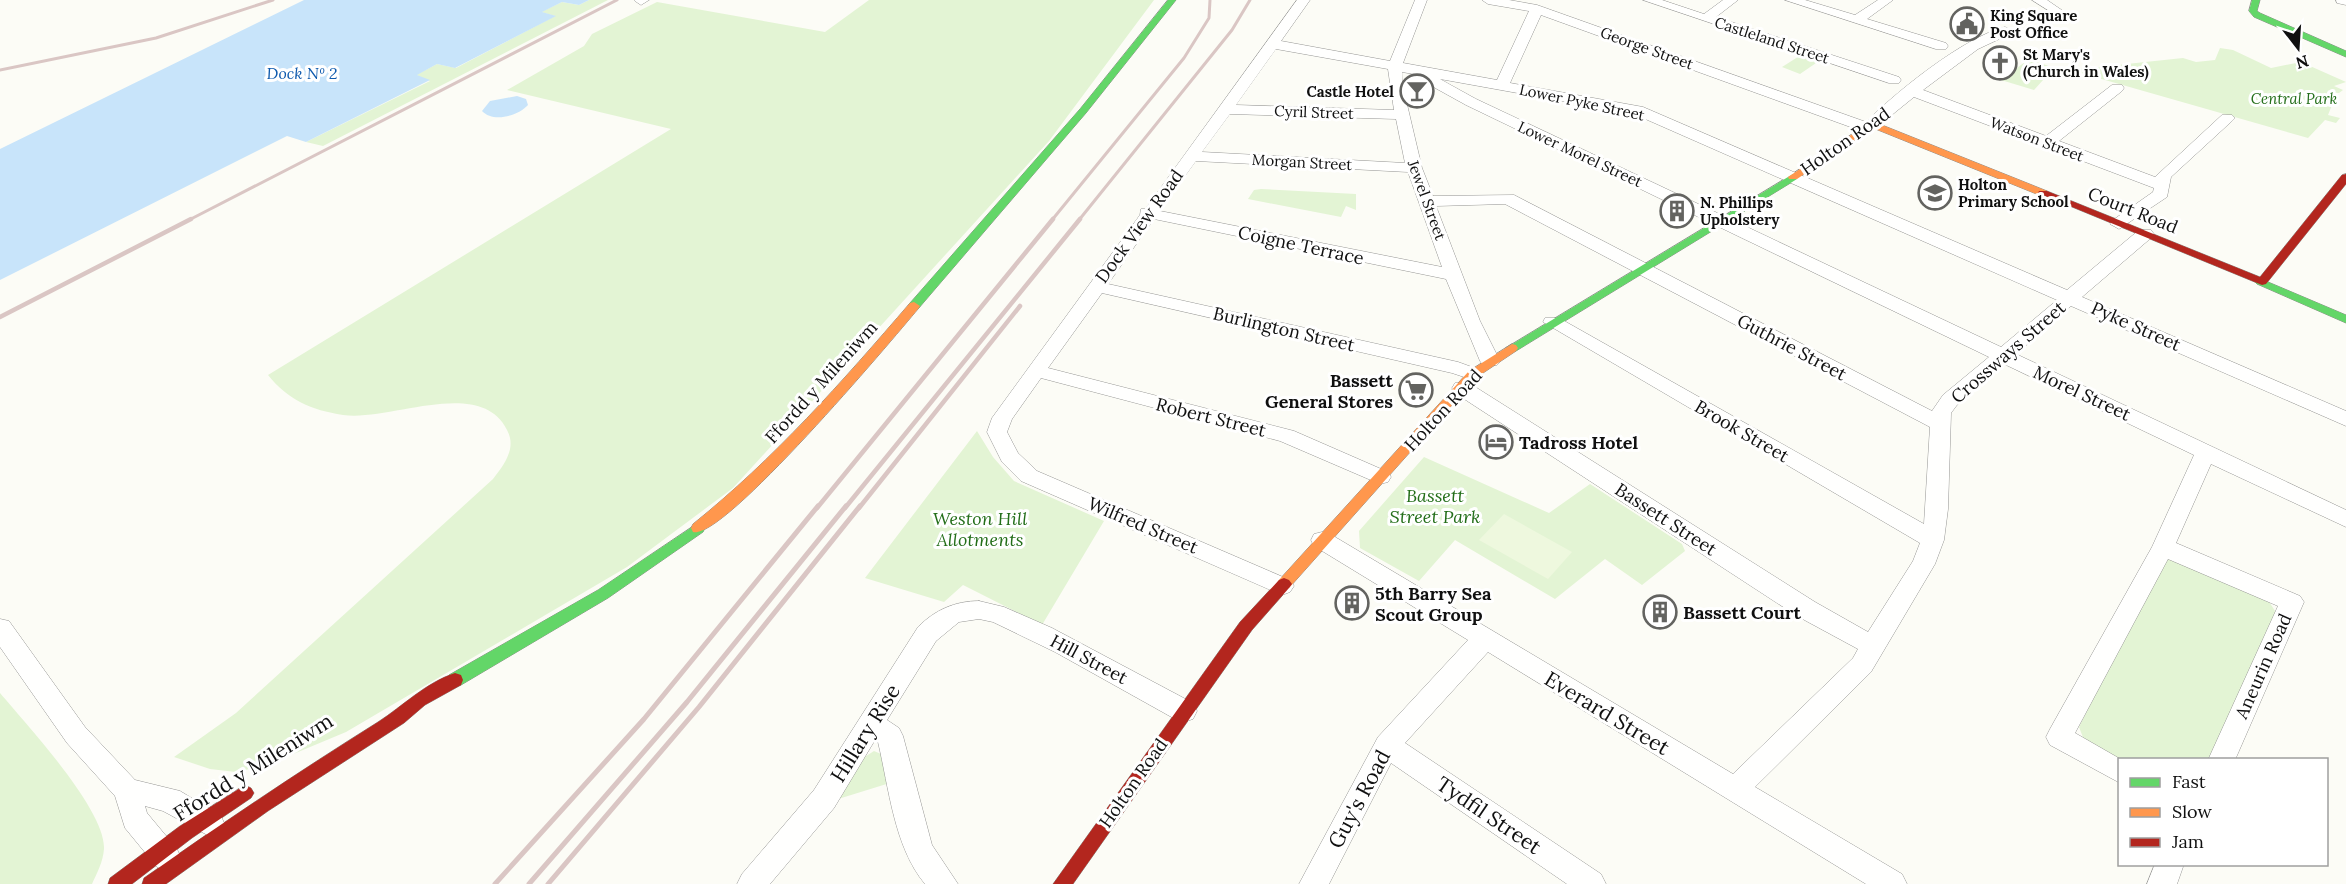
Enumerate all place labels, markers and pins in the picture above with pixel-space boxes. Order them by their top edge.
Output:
public building icon: King Square Post Office [1949,6,1985,42]
place label: King Square Post Office [1990,6,2077,42]
church icon: St Mary's (Church in Wales) [1982,45,2018,81]
place label: St Mary's (Church in Wales) [2023,45,2149,82]
bar icon: Castle Hotel [1399,73,1435,109]
place label: Castle Hotel [1307,82,1394,101]
school or university icon: Holton Primary School [1917,175,1953,211]
place label: Holton Primary School [1958,175,2069,211]
building icon: N. Phillips Upholstery [1659,193,1695,229]
place label: N. Phillips Upholstery [1700,193,1780,229]
place label: Bassett General Stores [1265,369,1394,413]
supermarket icon: Bassett General Stores [1398,372,1434,408]
hotel icon: Tadross Hotel [1478,424,1514,460]
place label: Tadross Hotel [1519,431,1639,454]
place label: 5th Barry Sea Scout Group [1375,582,1492,626]
building icon: 5th Barry Sea Scout Group [1334,585,1370,621]
building icon: Bassett Court [1642,594,1678,630]
place label: Bassett Court [1683,601,1801,624]

